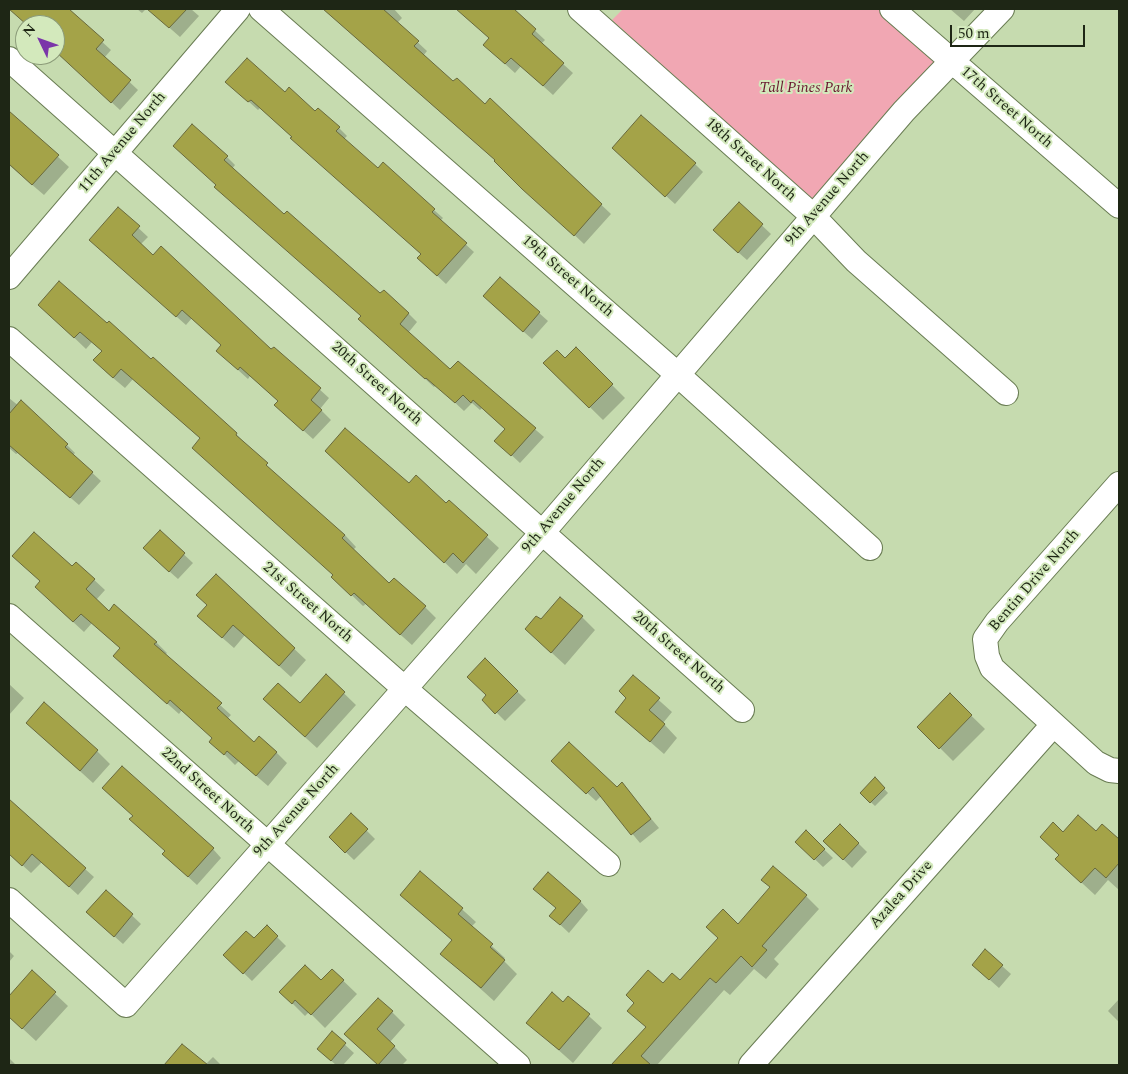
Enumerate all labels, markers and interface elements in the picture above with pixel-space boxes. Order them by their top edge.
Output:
north arrow [15,15,65,65]
scale bar [953,15,1088,47]
text: N [18,19,41,42]
text: 50 m [958,22,990,45]
street label: 17th Street North [956,63,1056,153]
park label: Tall Pines Park [759,80,853,98]
street label: 11th Avenue North [76,89,170,197]
street label: 18th Street North [701,115,799,205]
street label: 9th Avenue North [782,148,874,250]
street label: 19th Street North [517,232,617,322]
street label: 20th Street North [327,339,425,429]
street label: 9th Avenue North [519,455,609,557]
street label: Bentin Drive North [986,526,1084,636]
street label: 21st Street North [258,559,356,647]
street label: 20th Street North [628,608,728,698]
street label: 22nd Street North [157,744,257,838]
street label: 9th Avenue North [251,761,343,861]
street label: Azalea Drive [867,857,937,933]

